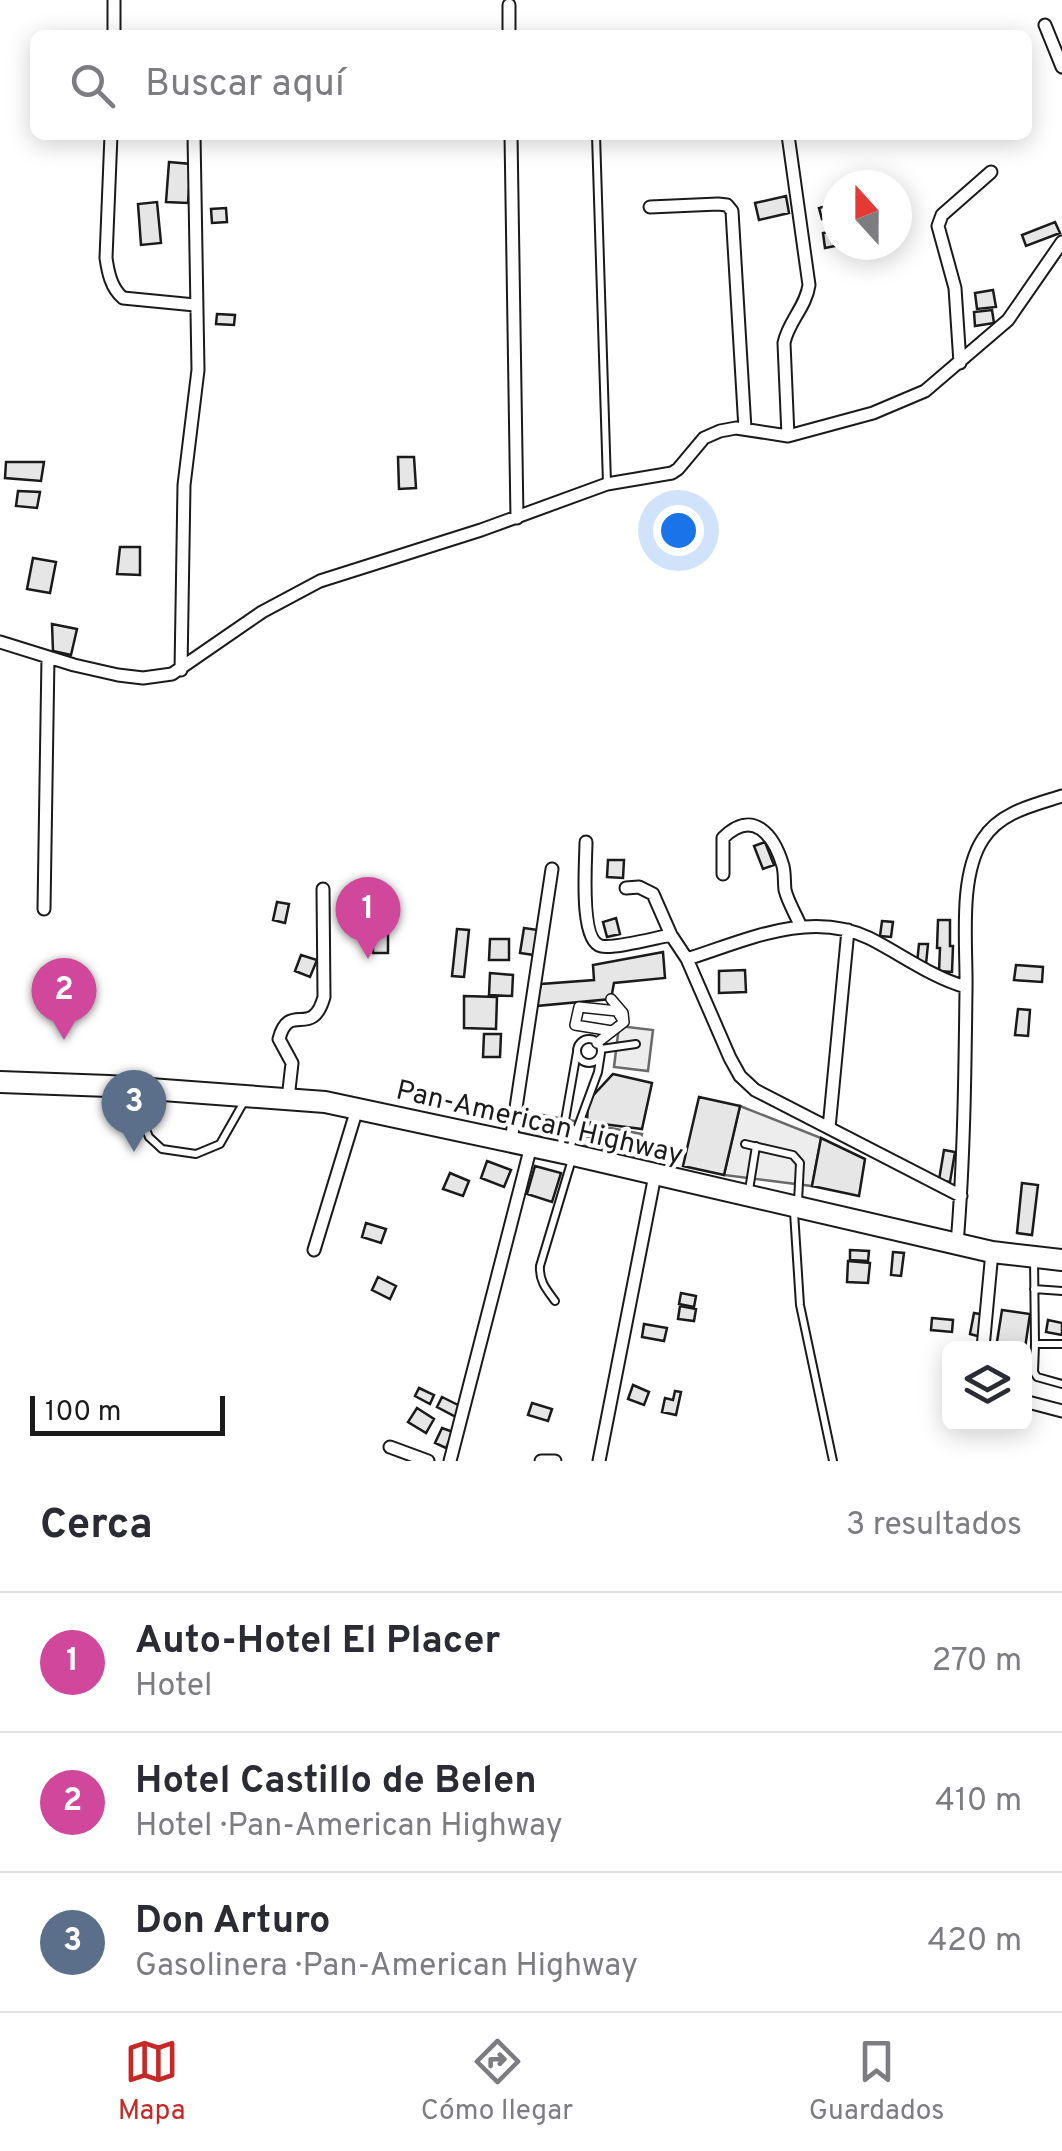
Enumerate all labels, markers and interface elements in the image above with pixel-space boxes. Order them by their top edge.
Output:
search box [30,30,1032,140]
icon: search [65,58,120,113]
text: Buscar aquí [145,61,345,110]
north arrow [822,170,912,260]
your location [653,505,704,556]
pin: 1 [336,876,400,959]
pin: 2 [32,958,96,1040]
pin: 3 [102,1070,166,1152]
street label: Pan-American Highway [392,1073,686,1174]
map controls [942,1341,1032,1431]
button: layers [942,1341,1032,1431]
scale bar [30,1391,225,1436]
text: 100 m [45,1395,121,1431]
text: Cerca [40,1500,153,1553]
text: 3 resultados [846,1506,1022,1546]
text: Auto-Hotel El Placer [135,1618,500,1667]
text: 1 [66,1642,79,1682]
text: 270 m [932,1642,1022,1682]
text: Hotel [135,1667,212,1707]
text: Hotel Castillo de Belen [135,1758,537,1807]
text: 2 [63,1782,82,1822]
text: 410 m [935,1782,1022,1822]
text: Hotel · Pan-American Highway [135,1807,563,1847]
text: Don Arturo [135,1898,331,1947]
text: 3 [63,1922,82,1962]
text: 420 m [927,1922,1022,1962]
text: Gasolinera · Pan-American Highway [135,1947,638,1987]
tab: Mapa [118,2034,185,2130]
tab: Cómo llegar [421,2034,573,2130]
tab: Guardados [809,2034,944,2130]

